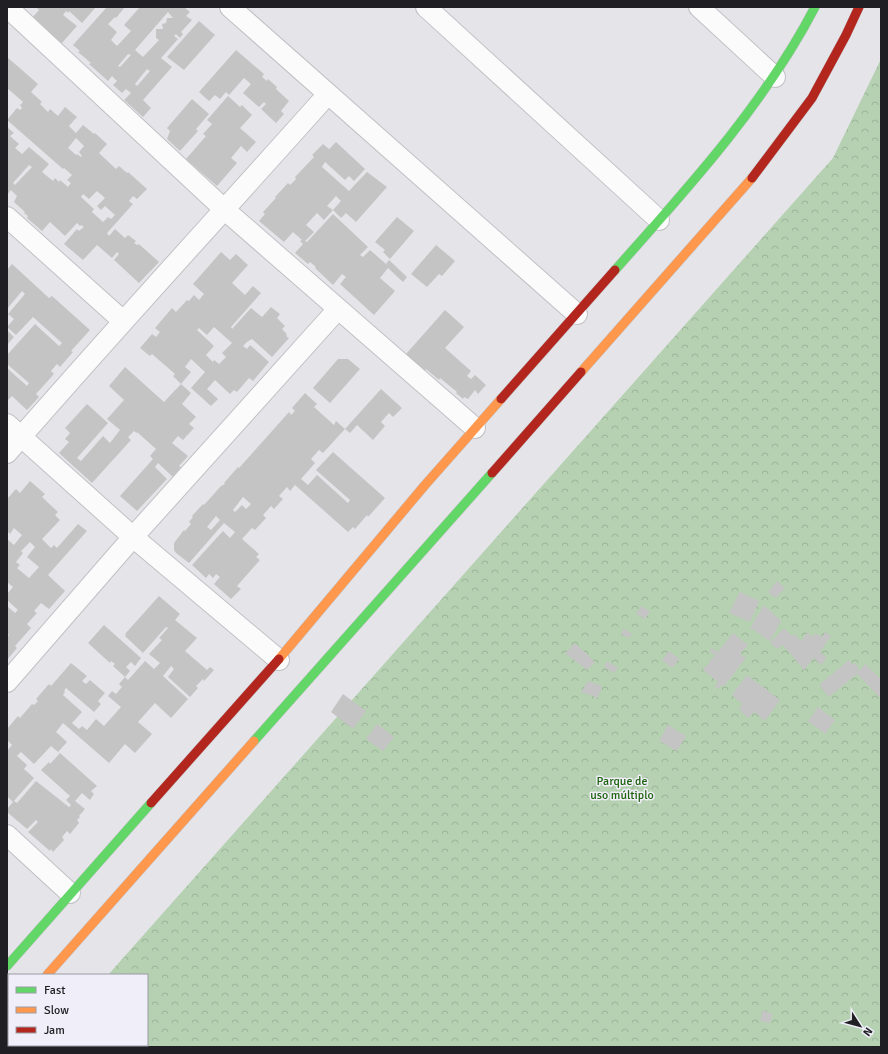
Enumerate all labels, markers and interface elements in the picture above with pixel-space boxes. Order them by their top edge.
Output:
park label: Parque de uso múltiplo [590,774,654,803]
legend [8,974,148,1046]
text: Fast [44,983,65,998]
text: Slow [44,1003,69,1018]
north arrow [840,1006,880,1046]
text: Jam [44,1023,65,1038]
text: N [860,1025,875,1039]

